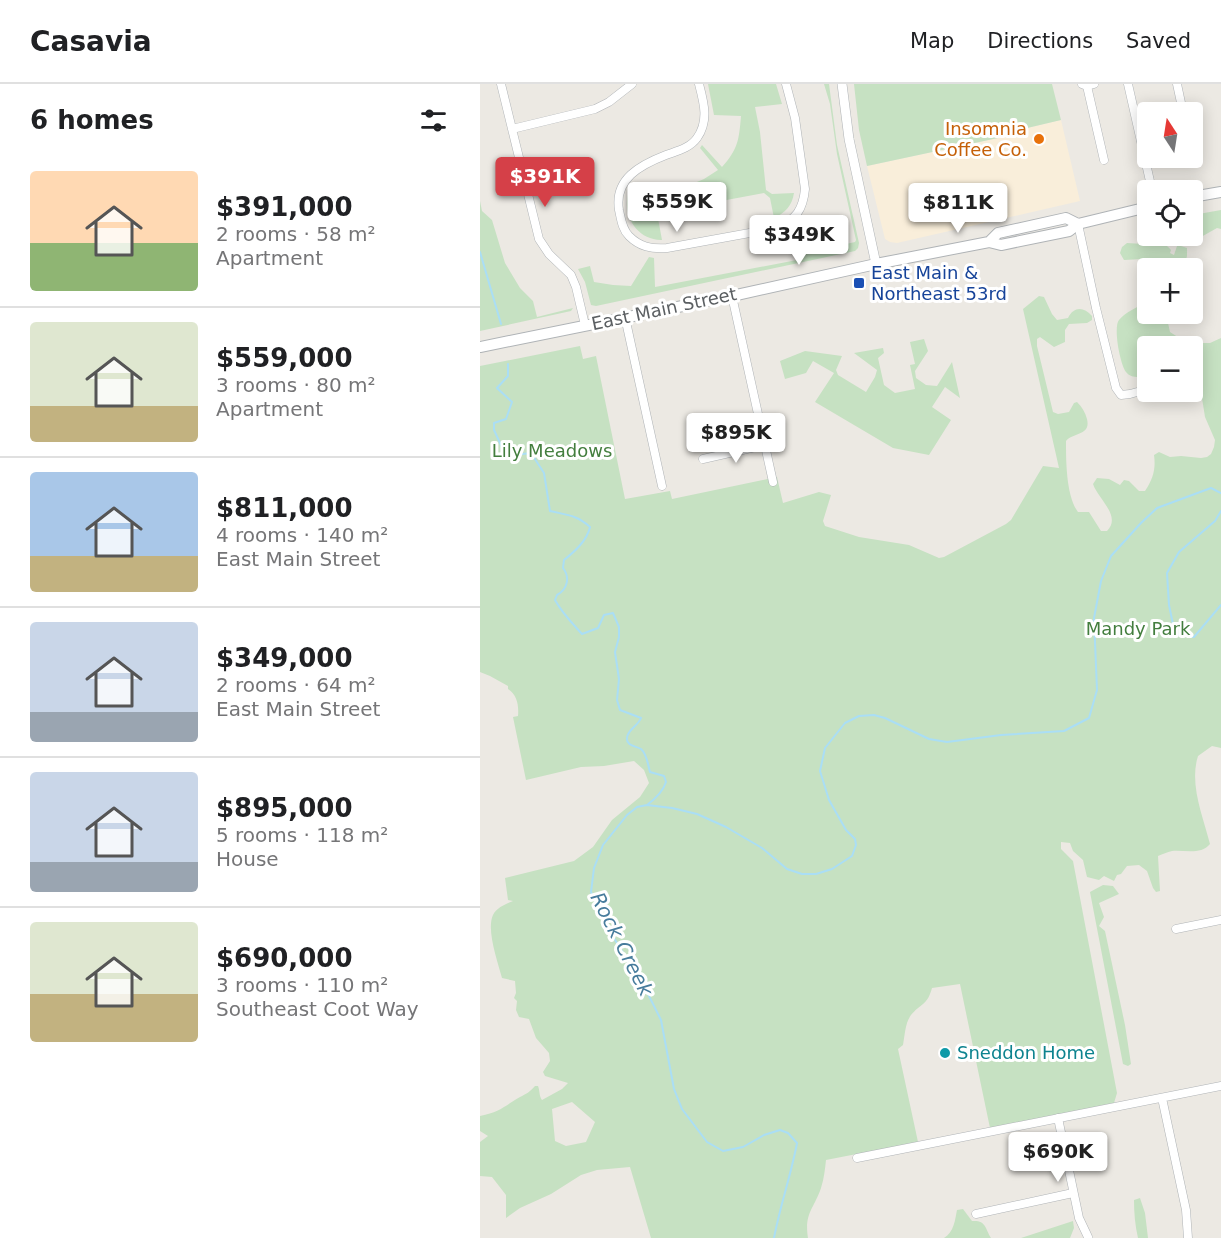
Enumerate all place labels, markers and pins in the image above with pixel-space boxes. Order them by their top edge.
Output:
place label: Insomnia Coffee Co. [934,118,1027,160]
marker: Insomnia Coffee Co. [1032,132,1046,146]
pin: $391K [503,157,587,208]
pin: $559K [635,182,719,233]
pin: $811K [916,183,1000,234]
pin: $349K [757,215,841,266]
place label: East Main & Northeast 53rd [871,262,1007,304]
marker: East Main & Northeast 53rd [852,276,866,290]
pin: $895K [694,413,778,464]
place label: Sneddon Home [957,1042,1095,1063]
marker: Sneddon Home [938,1046,952,1060]
pin: $690K [1016,1132,1100,1183]

